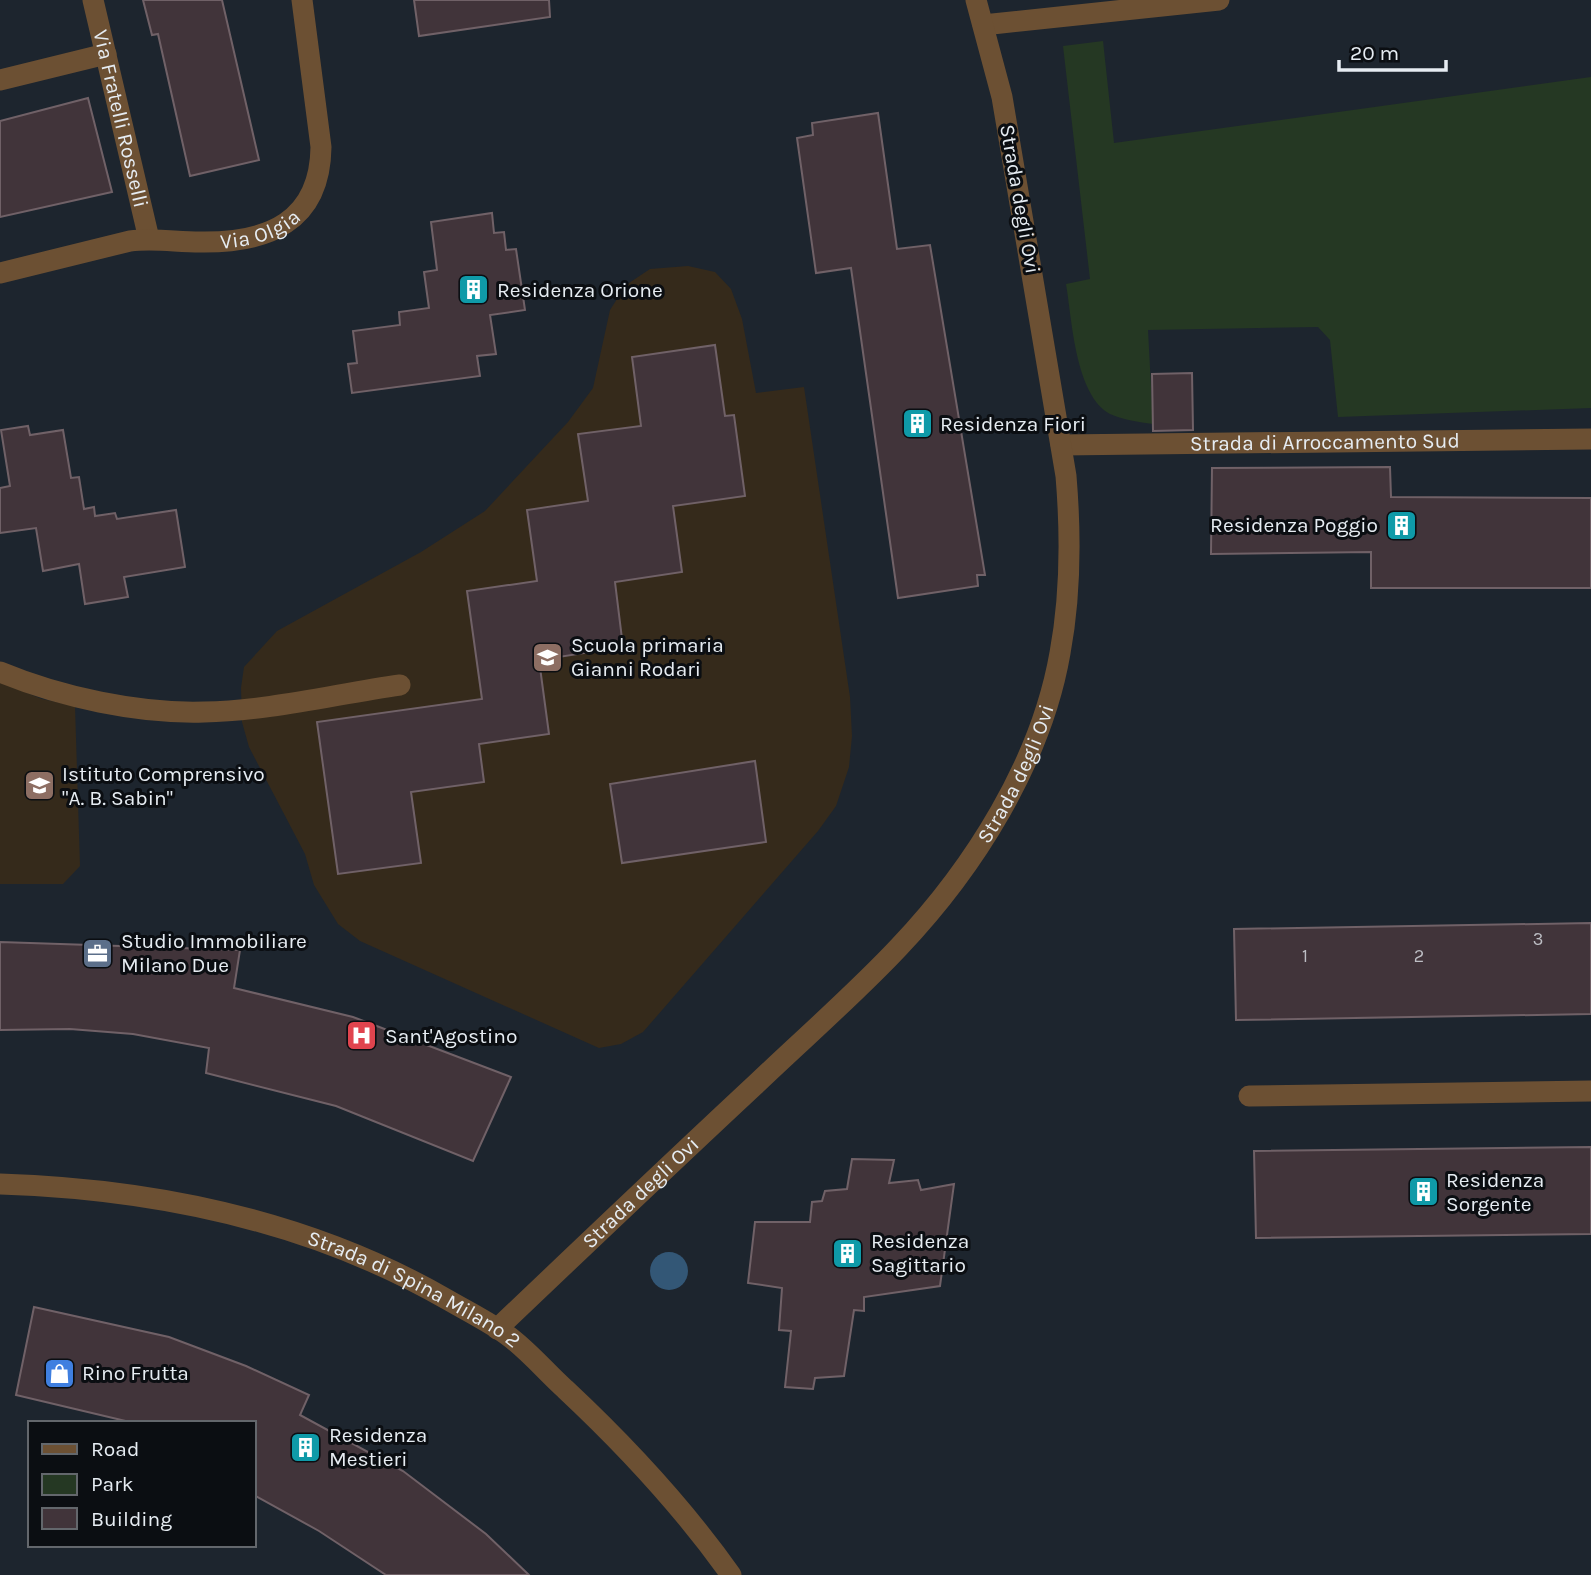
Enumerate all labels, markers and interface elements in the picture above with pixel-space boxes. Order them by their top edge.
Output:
street label: Via Fratelli Rosselli [88,28,153,210]
scale bar [1339,28,1446,72]
text: 20 m [1350,41,1399,65]
street label: Strada degli Ovi [995,122,1045,276]
street label: Via Olgia [219,205,305,254]
building icon: Residenza Orione [457,273,491,307]
place label: Residenza Orione [497,278,663,302]
building icon: Residenza Fiori [900,407,934,441]
place label: Residenza Fiori [940,412,1086,436]
street label: Strada di Arroccamento Sud [1190,428,1460,456]
building icon: Residenza Poggio [1384,508,1418,542]
place label: Residenza Poggio [1210,513,1378,537]
place label: Scuola primaria Gianni Rodari [571,633,724,681]
school or university icon: Scuola primaria Gianni Rodari [531,640,565,674]
street label: Strada degli Ovi [972,701,1059,848]
place label: Istituto Comprensivo "A. B. Sabin" [62,762,265,810]
school or university icon: Istituto Comprensivo "A. B. Sabin" [22,769,56,803]
house number: 3 [1533,928,1543,950]
place label: Studio Immobiliare Milano Due [121,929,307,977]
office icon: Studio Immobiliare Milano Due [81,936,115,970]
house number: 1 [1302,945,1308,967]
house number: 2 [1414,945,1424,967]
hospital icon: Sant'Agostino [345,1019,379,1053]
place label: Sant'Agostino [385,1024,517,1048]
street label: Strada degli Ovi [577,1132,704,1253]
place label: Residenza Sorgente [1446,1168,1544,1216]
building icon: Residenza Sorgente [1406,1175,1440,1209]
street label: Strada di Spina Milano 2 [304,1226,525,1353]
place label: Residenza Sagittario [871,1229,969,1277]
building icon: Residenza Sagittario [831,1236,865,1270]
shop icon: Rino Frutta [42,1356,76,1390]
place label: Rino Frutta [82,1361,189,1385]
legend [28,1421,256,1547]
place label: Residenza Mestieri [329,1423,427,1471]
building icon: Residenza Mestieri [289,1430,323,1464]
text: Road [91,1437,139,1461]
text: Park [91,1472,134,1496]
text: Building [91,1507,172,1531]

